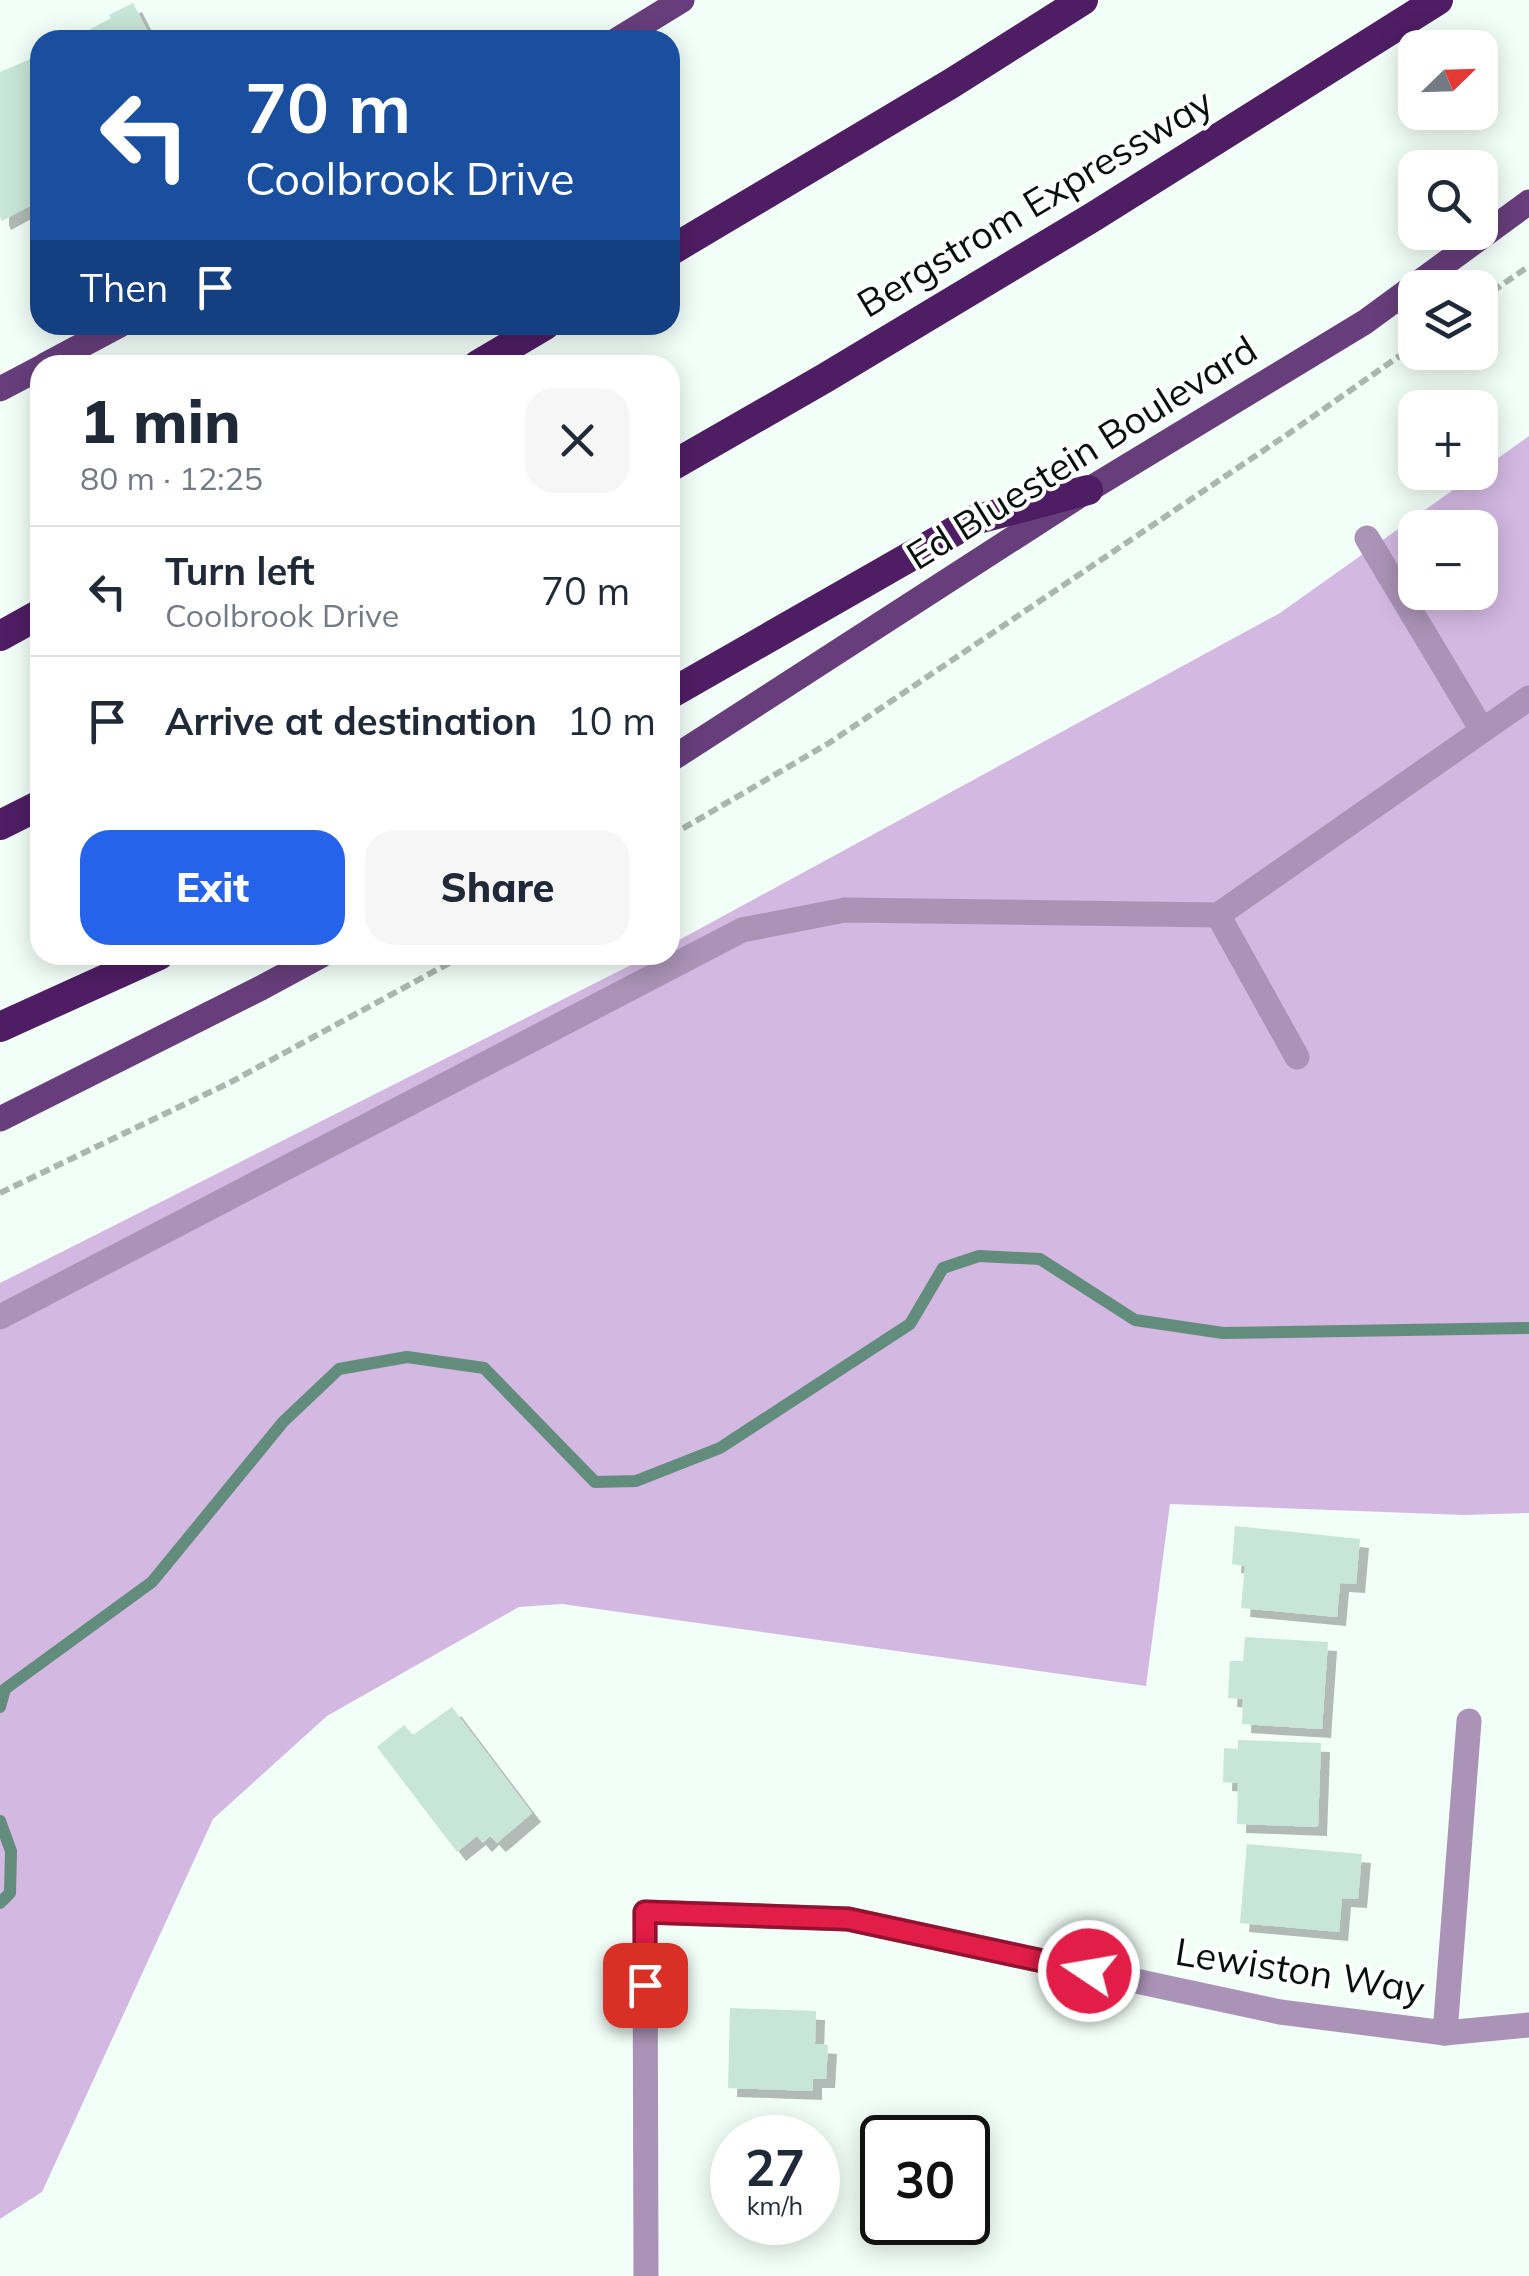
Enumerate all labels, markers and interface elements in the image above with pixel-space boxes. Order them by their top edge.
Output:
north arrow [1398,30,1498,130]
map controls [1398,30,1498,610]
text: 70 m [245,63,411,151]
icon: left [80,70,210,200]
street label: Bergstrom Expressway [848,77,1221,327]
text: Coolbrook Drive [245,150,574,206]
button: search [1398,150,1498,250]
icon: arrive [188,260,243,315]
text: Then [80,264,168,312]
button: layers [1398,270,1498,370]
street label: Ed Bluestein Boulevard [897,325,1265,580]
text: 1 min [80,383,241,458]
button: close [525,388,630,493]
button: + [1398,390,1498,490]
text: 80 m · 12:25 [80,458,263,498]
button: − [1398,510,1498,610]
text: Turn left [165,547,315,595]
icon: left [80,564,135,619]
text: 70 m [541,567,630,615]
text: Coolbrook Drive [165,595,399,635]
icon: arrive [80,694,135,749]
text: Arrive at destination [165,697,537,745]
text: 10 m [567,697,656,745]
button: Exit [80,830,345,945]
button: Share [365,830,630,945]
position arrow [1037,1919,1141,2023]
street label: Lewiston Way [1172,1927,1428,2013]
pin [603,1943,688,2028]
icon: arrive [618,1958,673,2013]
speed limit sign: 30 [860,2115,990,2245]
text: 27 [745,2136,805,2199]
text: km/h [747,2190,803,2221]

